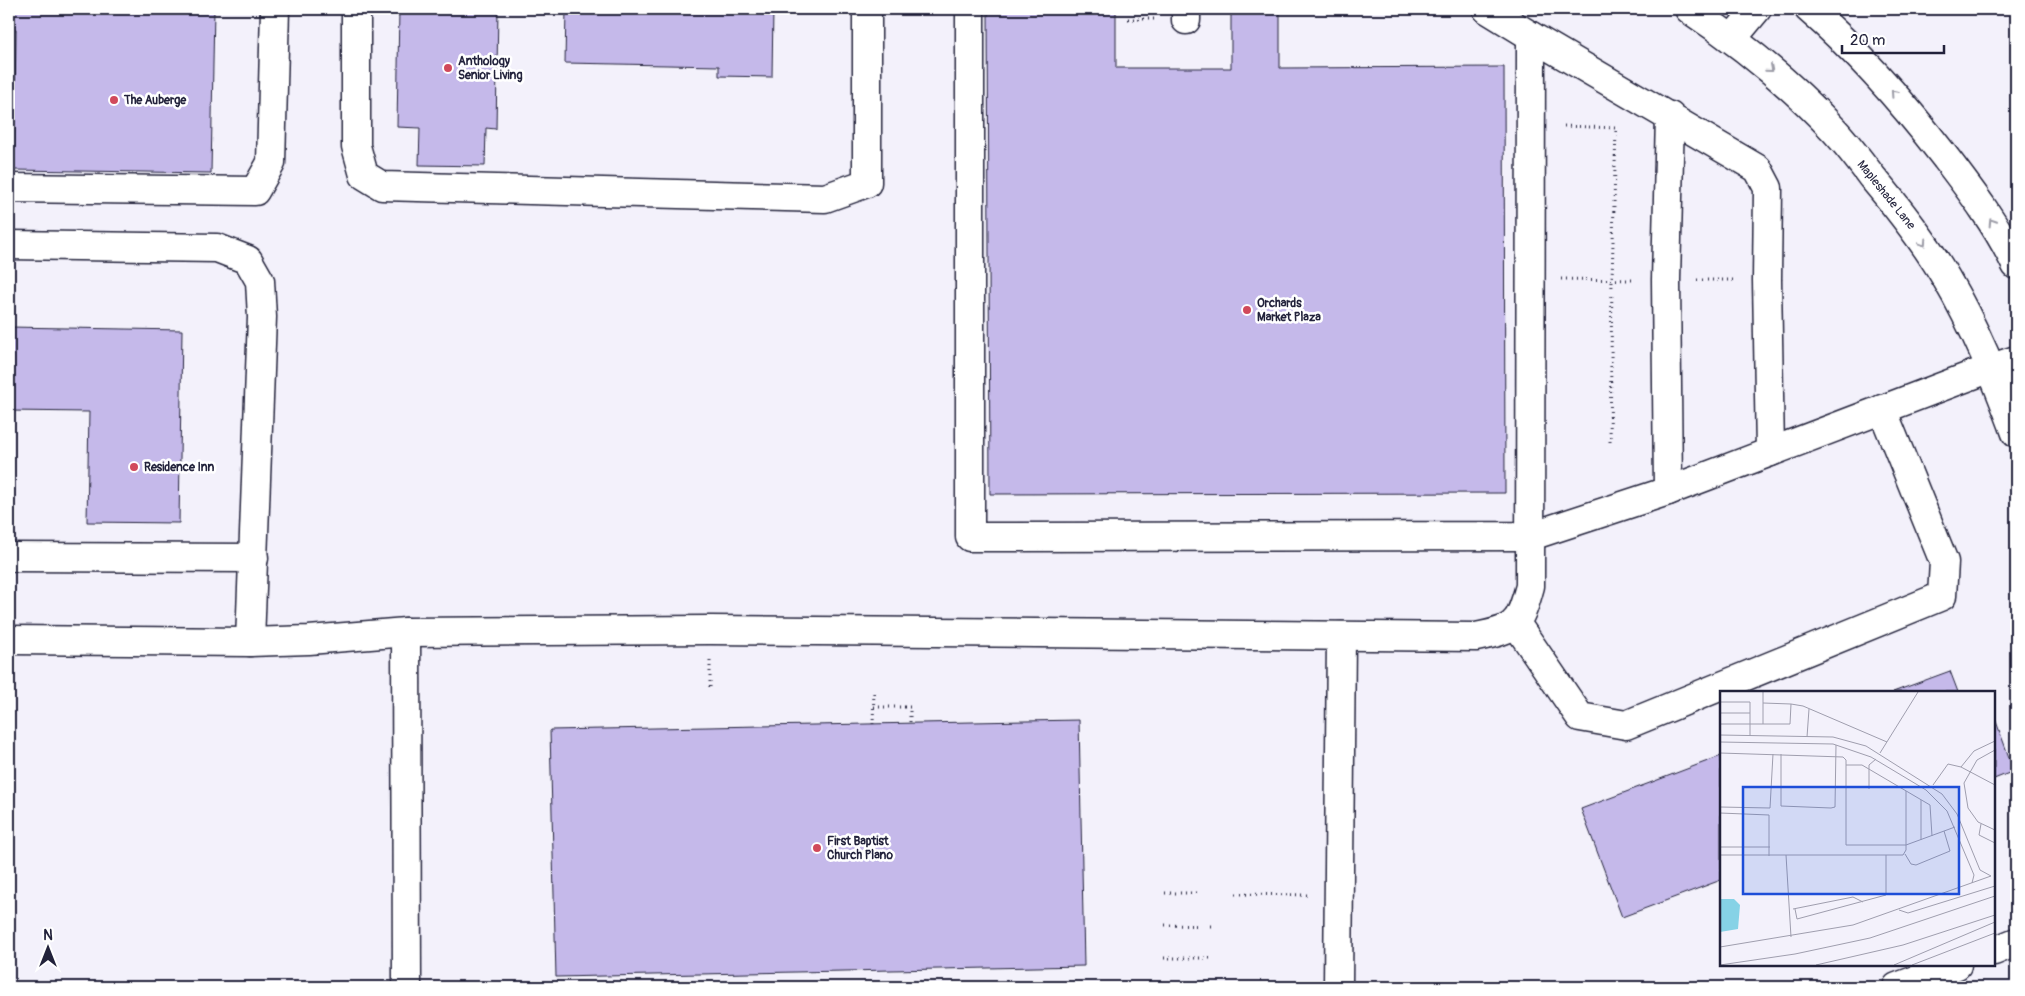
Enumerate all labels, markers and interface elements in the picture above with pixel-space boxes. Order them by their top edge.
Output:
scale bar [1842,22,1945,54]
text: 20 m [1850,31,1885,50]
place label: Anthology Senior Living [458,54,522,83]
marker: Anthology Senior Living [442,62,454,74]
one-way arrow [1764,63,1773,71]
one-way arrow [1891,90,1900,99]
place label: The Auberge [123,93,187,108]
marker: The Auberge [108,94,120,106]
street label: Mapleshade Lane [1854,157,1918,233]
one-way arrow [1989,219,1998,228]
one-way arrow [1917,237,1926,246]
place label: Orchards Market Plaza [1257,296,1321,325]
marker: Orchards Market Plaza [1241,304,1253,316]
place label: Residence Inn [144,460,215,475]
marker: Residence Inn [128,461,140,473]
inset map [1720,691,1995,966]
place label: First Baptist Church Plano [827,834,893,863]
marker: First Baptist Church Plano [811,842,823,854]
north arrow [22,924,72,974]
text: N [43,927,53,944]

